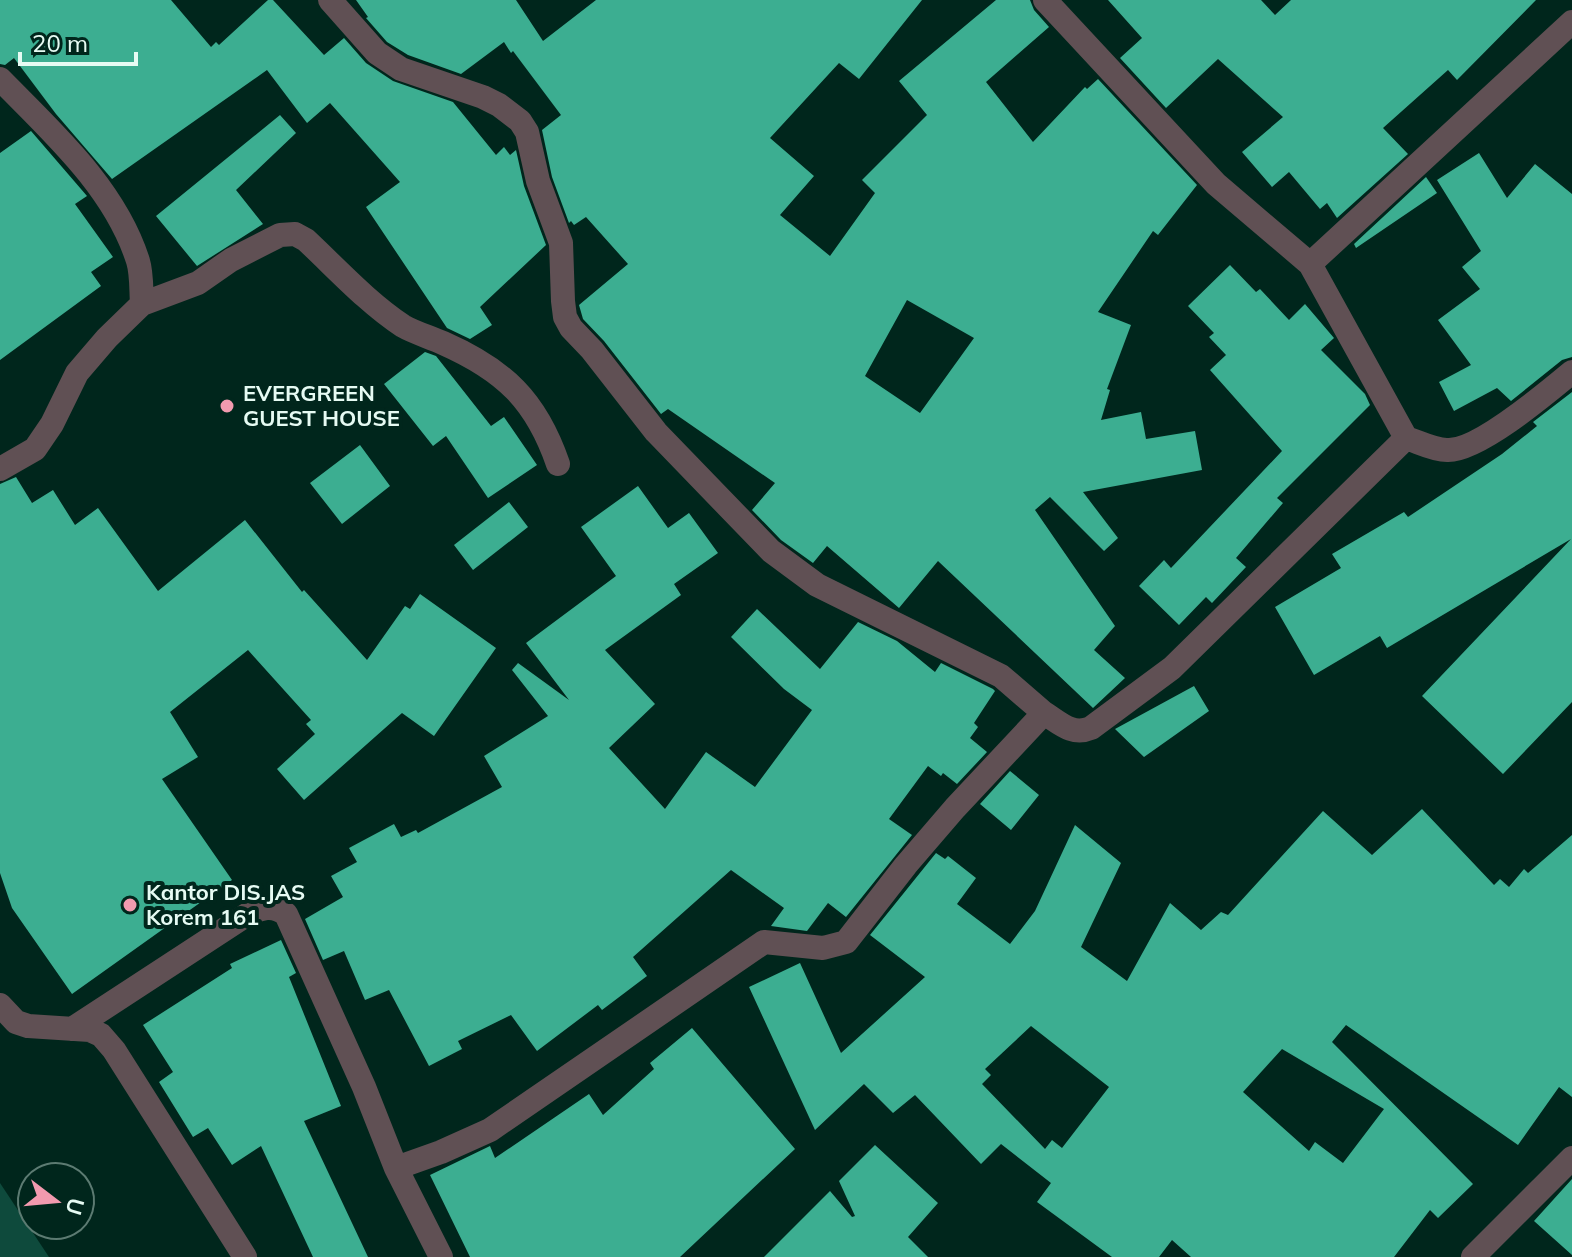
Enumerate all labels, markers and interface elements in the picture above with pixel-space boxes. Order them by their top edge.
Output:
scale bar [20,16,136,66]
text: 20 m [32,28,88,58]
place label: EVERGREEN GUEST HOUSE [243,379,400,432]
marker: EVERGREEN GUEST HOUSE [218,397,236,415]
place label: Kantor DIS.JAS Korem 161 [146,878,305,931]
marker: Kantor DIS.JAS Korem 161 [121,896,139,914]
north arrow [16,1161,96,1241]
text: U [60,1195,91,1218]

